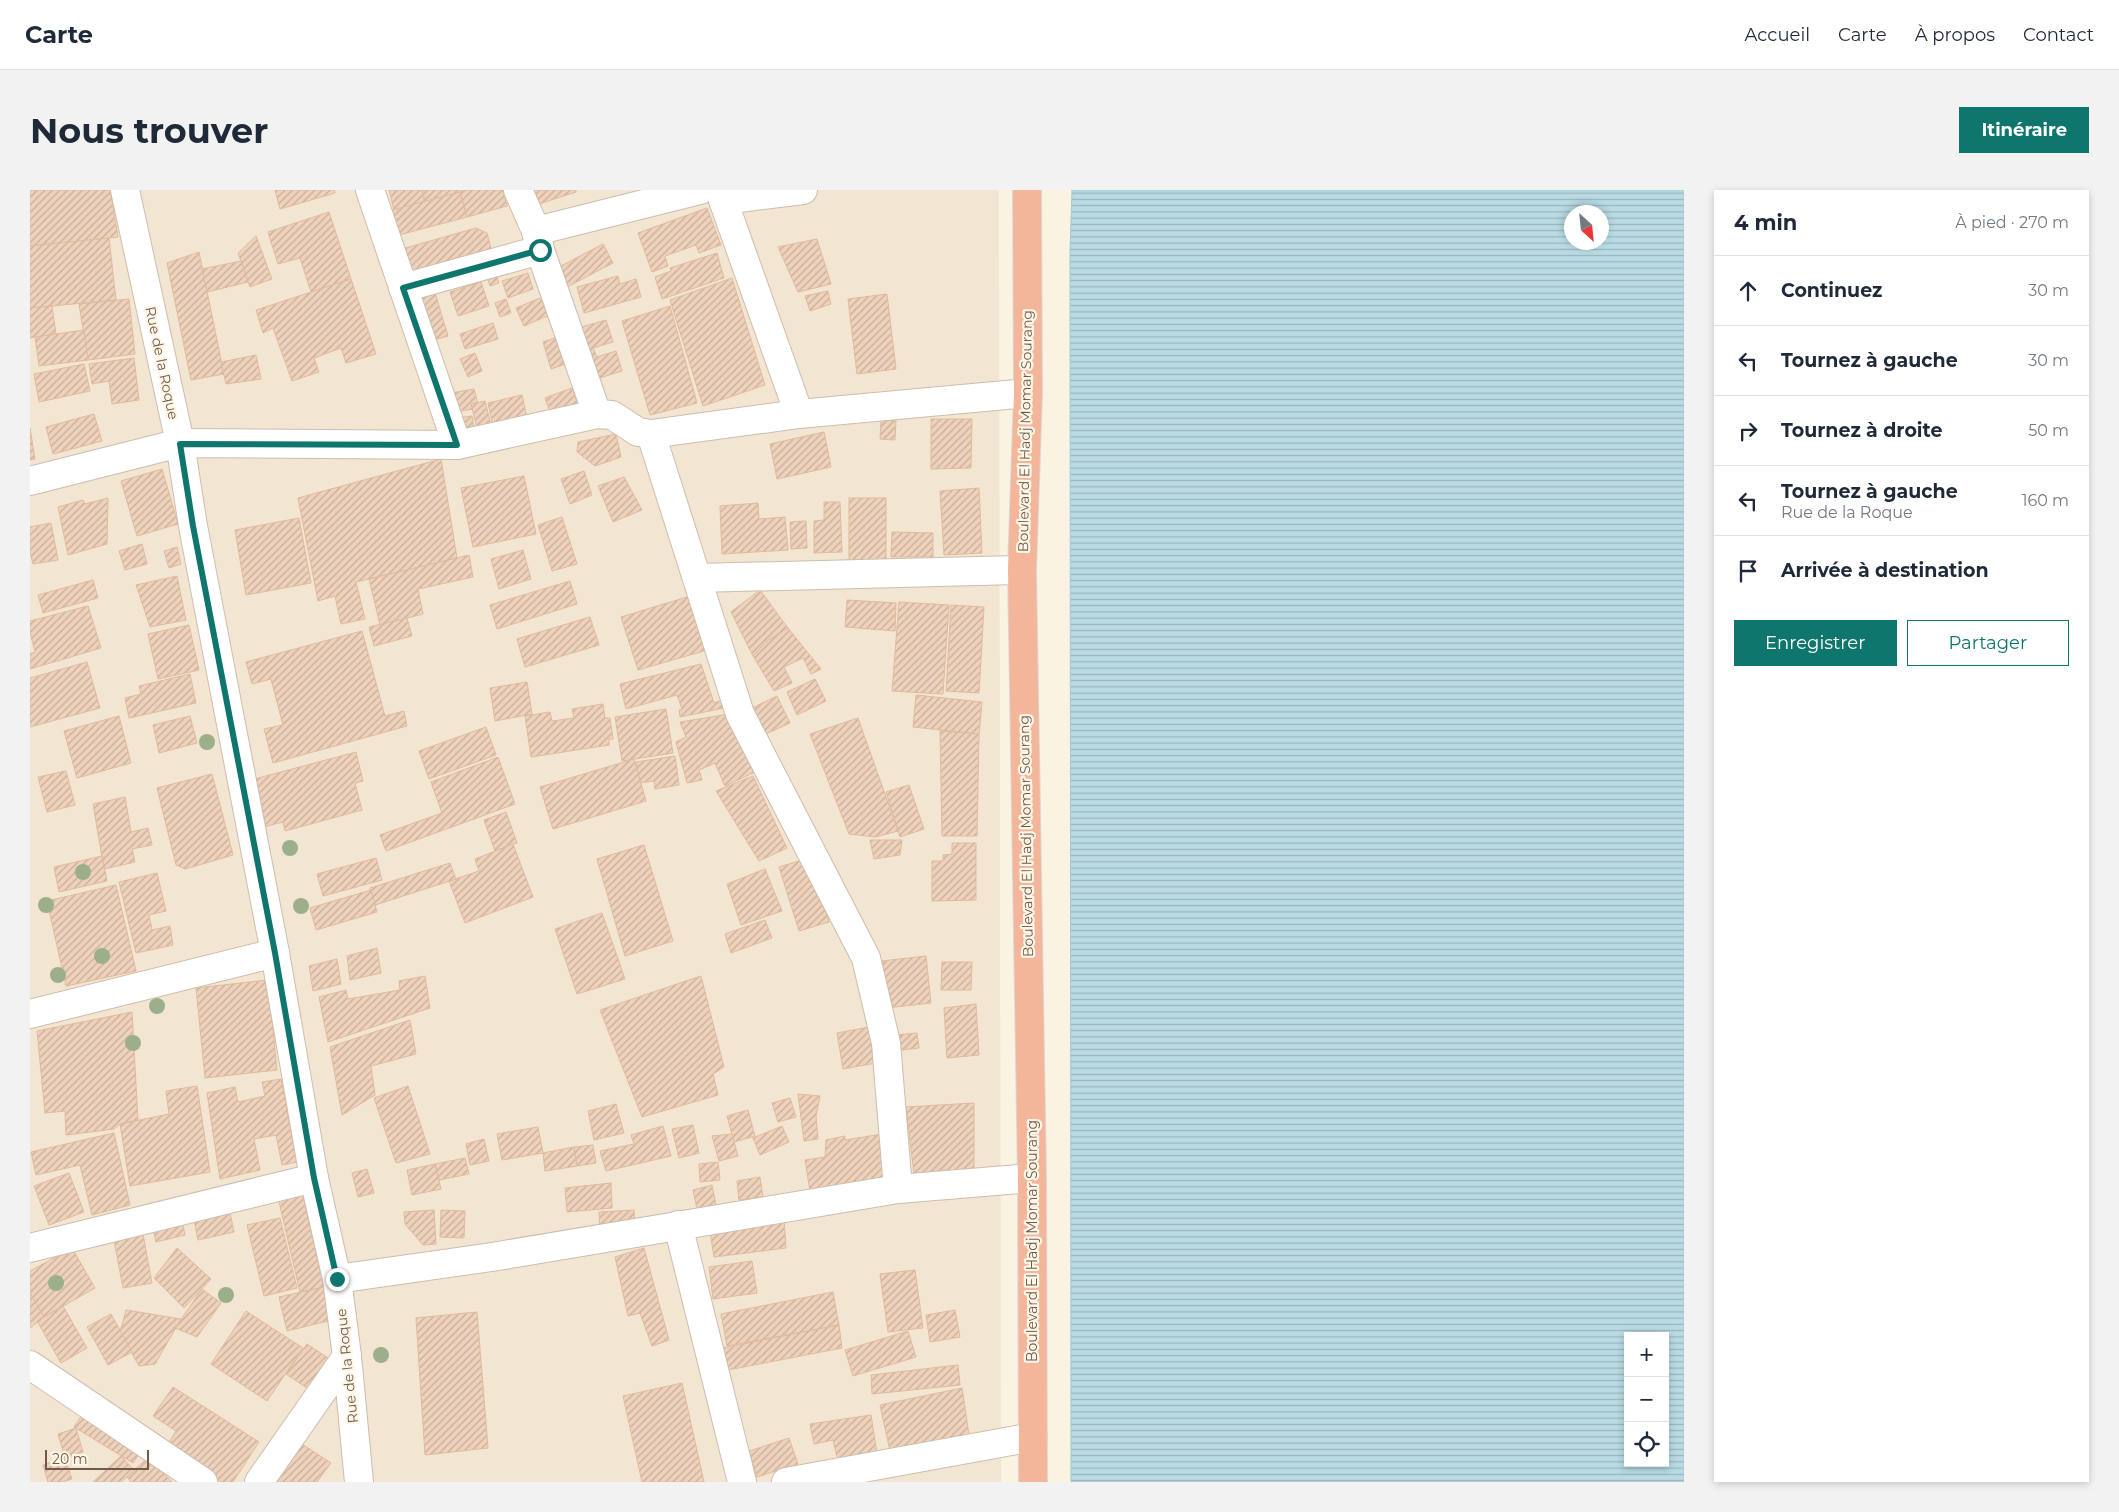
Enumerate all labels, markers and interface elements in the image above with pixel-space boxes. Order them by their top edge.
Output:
text: Carte [25,20,93,49]
text: Accueil [1745,24,1810,46]
text: Carte [1838,24,1887,46]
text: À propos [1915,24,1995,46]
text: Contact [2023,24,2094,46]
button: Itinéraire [1959,107,2089,153]
text: Nous trouver [30,109,268,152]
north arrow [1564,205,1609,250]
text: 4 min [1734,210,1797,235]
text: À pied · 270 m [1955,213,2069,232]
route start [529,239,552,262]
icon: ahead [1734,277,1762,305]
text: Continuez [1781,279,1882,302]
text: 30 m [2028,281,2069,300]
street label: Rue de la Roque [141,305,183,421]
street label: Boulevard El Hadj Momar Sourang [1014,310,1036,552]
icon: left [1734,347,1762,375]
text: Tournez à gauche [1781,349,1958,372]
text: 30 m [2028,351,2069,370]
icon: right [1734,417,1762,445]
text: Tournez à droite [1781,419,1942,442]
text: 50 m [2028,421,2069,440]
text: Tournez à gauche [1781,480,1958,503]
icon: left [1734,487,1762,515]
text: 160 m [2022,491,2069,510]
text: Rue de la Roque [1781,503,1913,522]
icon: arrive [1734,557,1762,585]
text: Arrivée à destination [1781,559,1989,582]
button: Enregistrer [1734,620,1897,666]
button: Partager [1907,620,2069,666]
street label: Boulevard El Hadj Momar Sourang [1015,715,1037,957]
street label: Boulevard El Hadj Momar Sourang [1023,1120,1041,1362]
route end [326,1268,349,1291]
street label: Rue de la Roque [332,1308,362,1424]
map controls [1624,1332,1669,1467]
button: + [1624,1332,1669,1377]
button: − [1624,1377,1669,1422]
button: locate [1624,1422,1669,1467]
scale bar [45,1447,149,1470]
text: 20 m [52,1450,88,1468]

